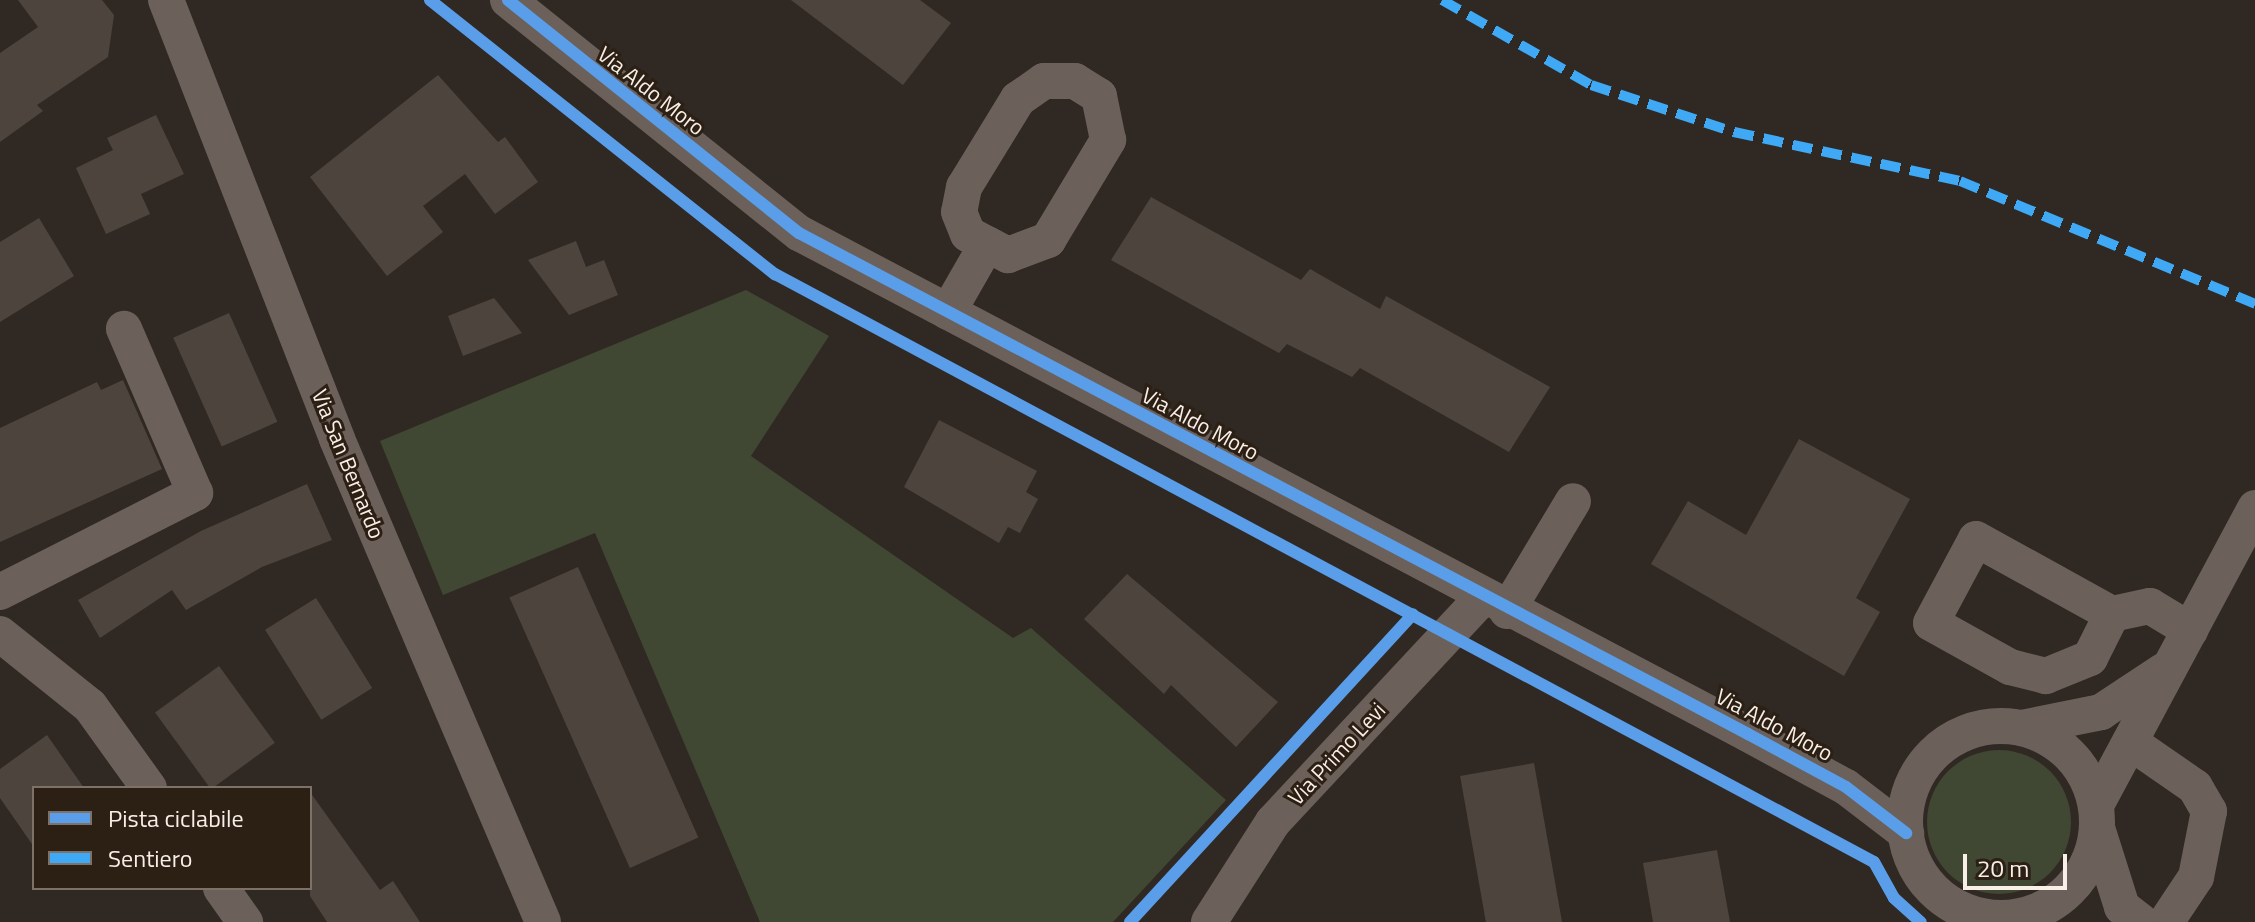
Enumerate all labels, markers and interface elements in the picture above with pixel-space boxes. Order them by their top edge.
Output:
street label: Via Aldo Moro [592,41,710,141]
street label: Via Aldo Moro [1137,382,1263,466]
street label: Via San Bernardo [306,385,390,543]
street label: Via Aldo Moro [1711,683,1837,767]
street label: Via Primo Levi [1283,697,1391,811]
legend [32,786,312,890]
text: Pista ciclabile [108,800,244,836]
scale bar [1967,838,2071,888]
text: Sentiero [108,840,192,876]
text: 20 m [1977,850,2029,886]

